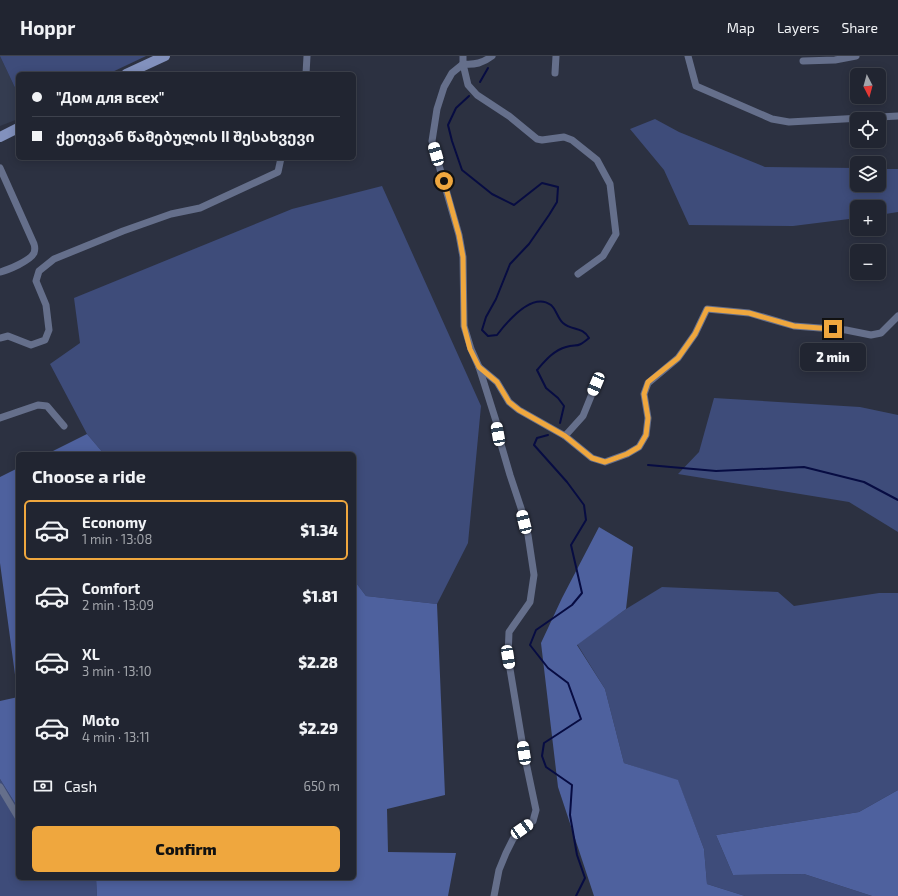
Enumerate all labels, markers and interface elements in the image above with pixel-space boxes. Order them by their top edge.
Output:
text: Hoppr [20,16,75,39]
text: Map [727,19,755,36]
text: Layers [777,19,819,36]
text: Share [841,19,878,36]
north arrow [850,68,886,104]
map controls [850,68,886,280]
text: "Дом для всех" [56,88,164,106]
button: locate [850,112,886,148]
text: ქეთევან წამებულის II შესახვევი [56,127,315,145]
car [427,141,445,167]
button: layers [850,156,886,192]
route start [435,172,453,190]
button: + [850,200,886,236]
button: − [850,244,886,280]
route end [824,320,842,338]
callout: 2 min [800,343,866,371]
text: 2 min [816,349,850,365]
car [586,371,606,397]
car [490,421,506,447]
text: Choose a ride [32,465,146,487]
car [515,509,533,535]
icon: car [34,512,70,548]
text: Economy [82,513,147,531]
text: $1.34 [300,521,338,539]
text: 1 min · 13:08 [82,531,152,547]
icon: car [34,578,70,614]
text: Comfort [82,579,140,597]
text: $1.81 [302,587,338,605]
text: 2 min · 13:09 [82,597,154,613]
icon: car [34,644,70,680]
car [500,644,516,670]
text: XL [82,645,100,663]
text: $2.28 [298,653,338,671]
text: 3 min · 13:10 [82,663,152,679]
icon: car [34,710,70,746]
text: Moto [82,711,120,729]
text: $2.29 [299,719,338,737]
text: 4 min · 13:11 [82,729,150,745]
car [516,740,532,766]
icon: cash [32,775,54,797]
text: Cash [64,777,97,795]
text: 650 m [303,778,340,794]
car [509,817,535,841]
button: Confirm [32,826,340,872]

